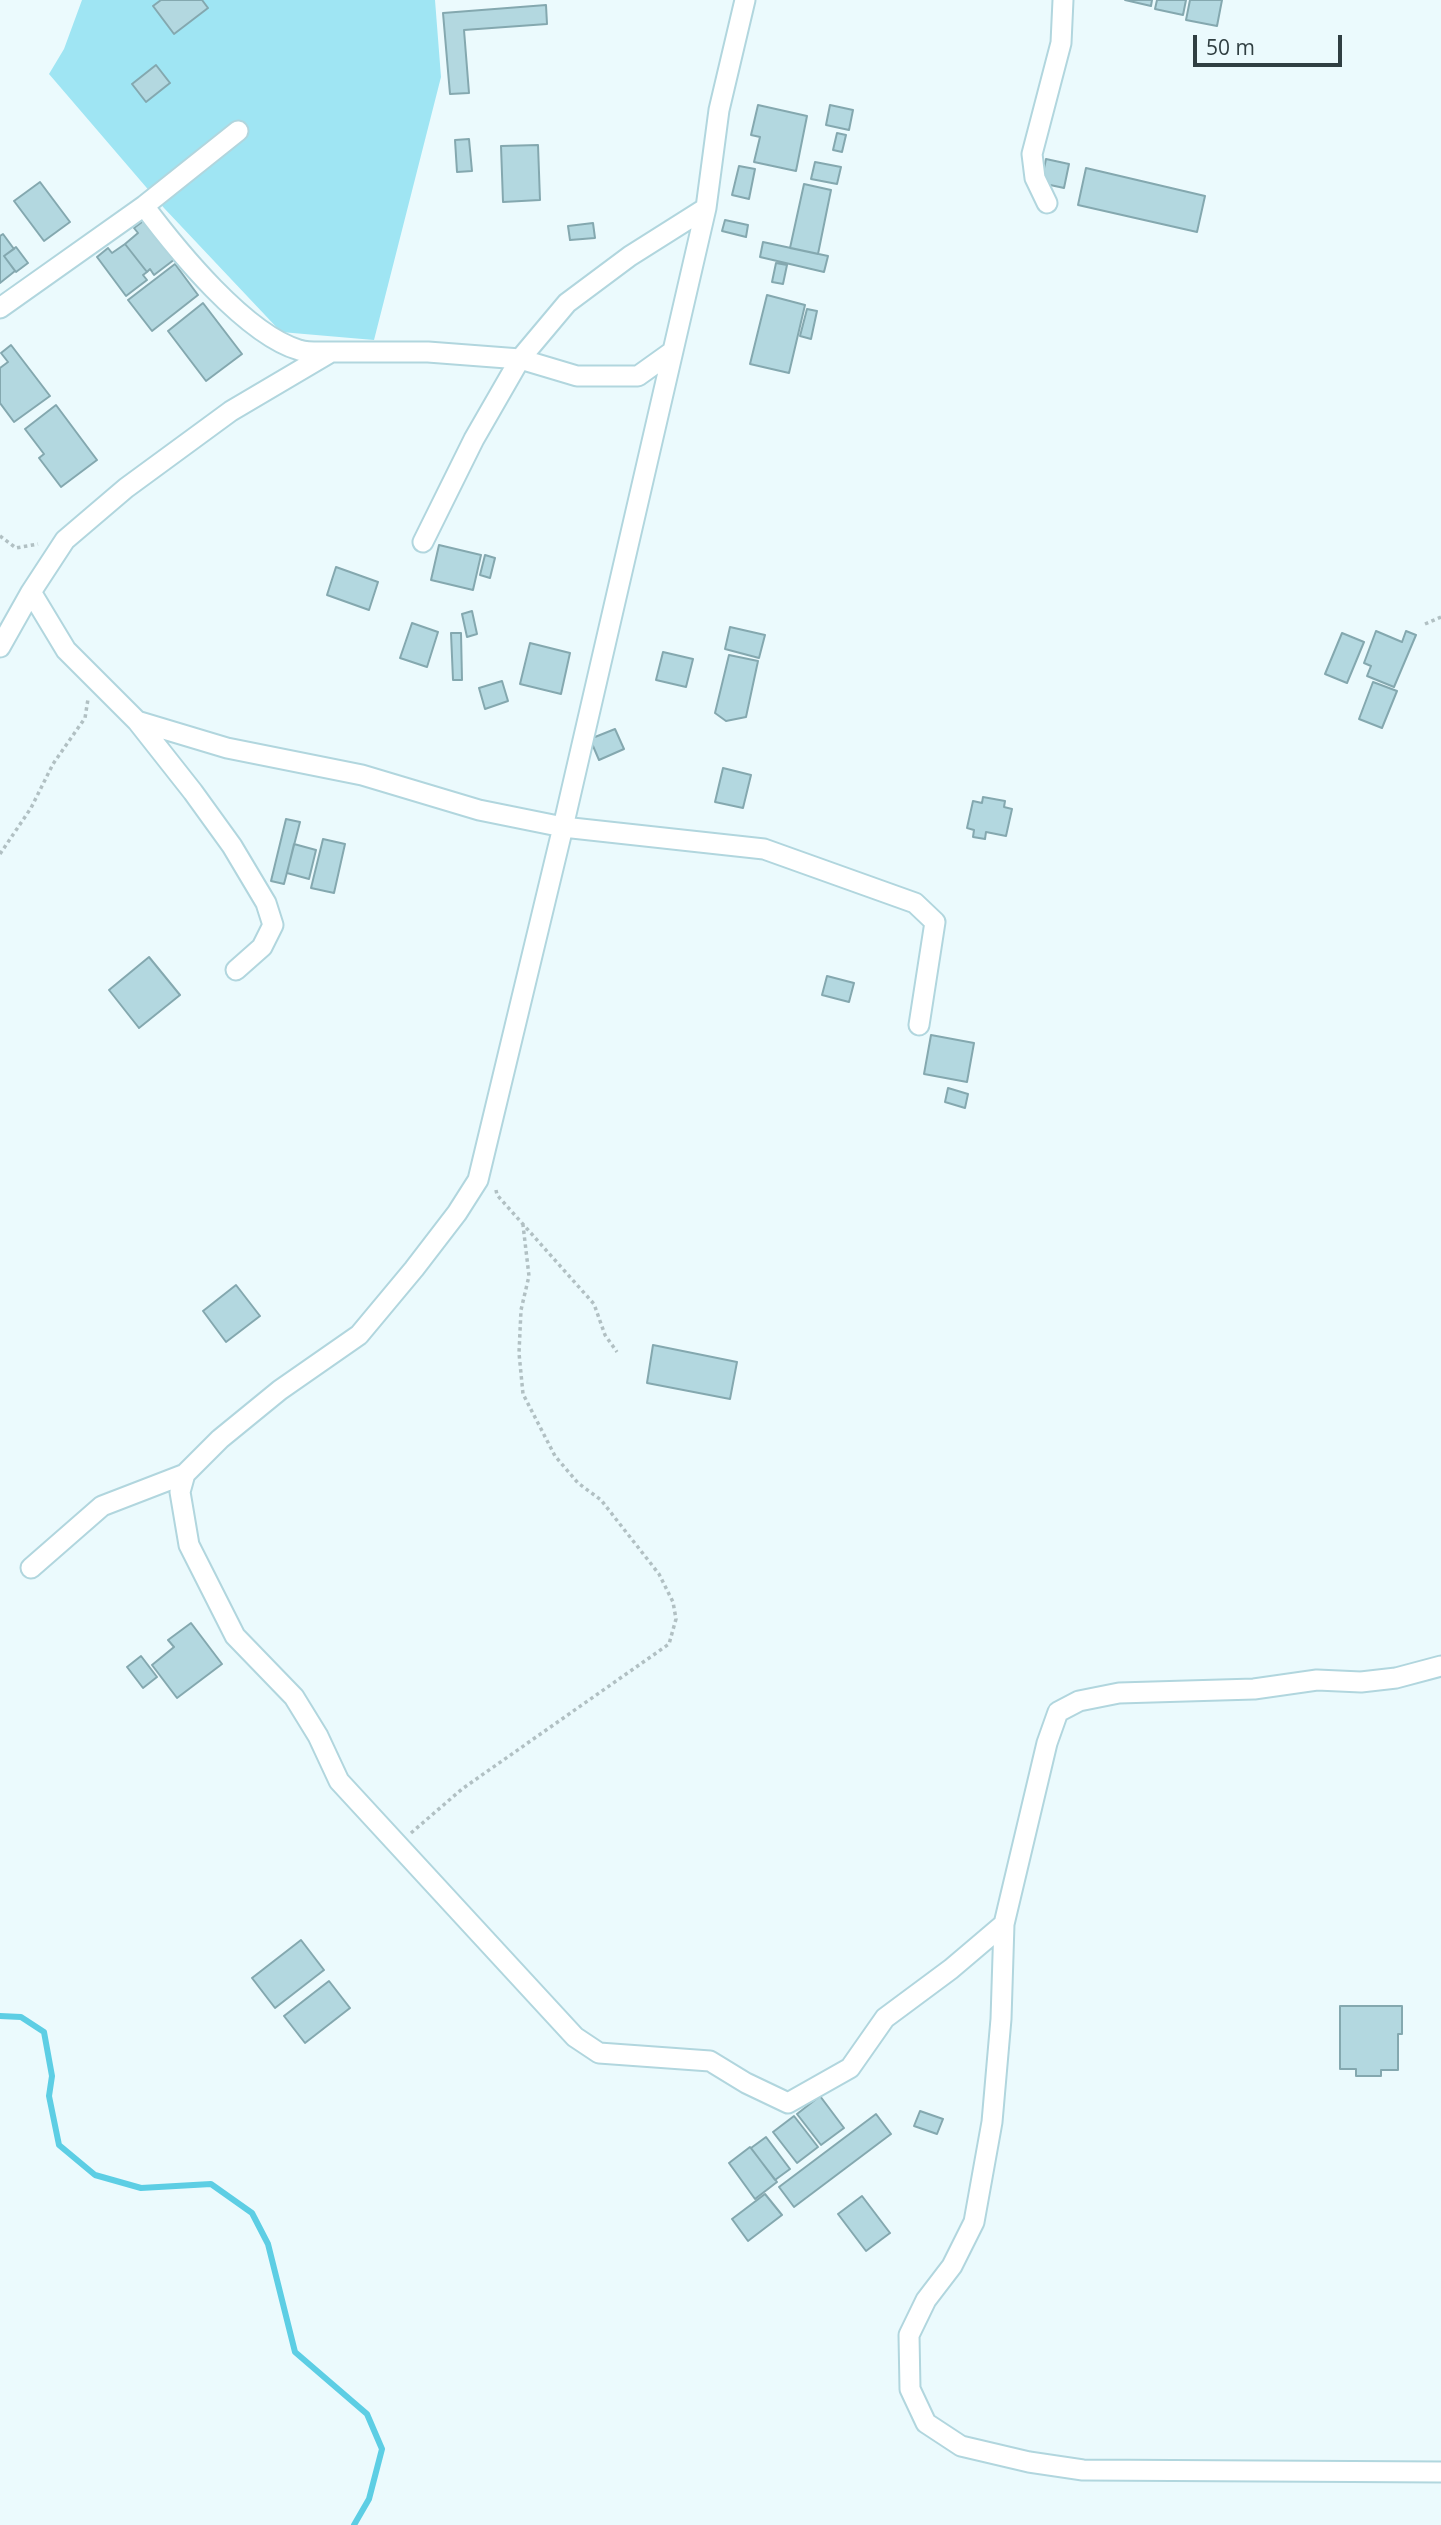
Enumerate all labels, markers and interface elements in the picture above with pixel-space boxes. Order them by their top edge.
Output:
scale bar [1196,21,1345,65]
text: 50 m [1206,33,1255,61]

